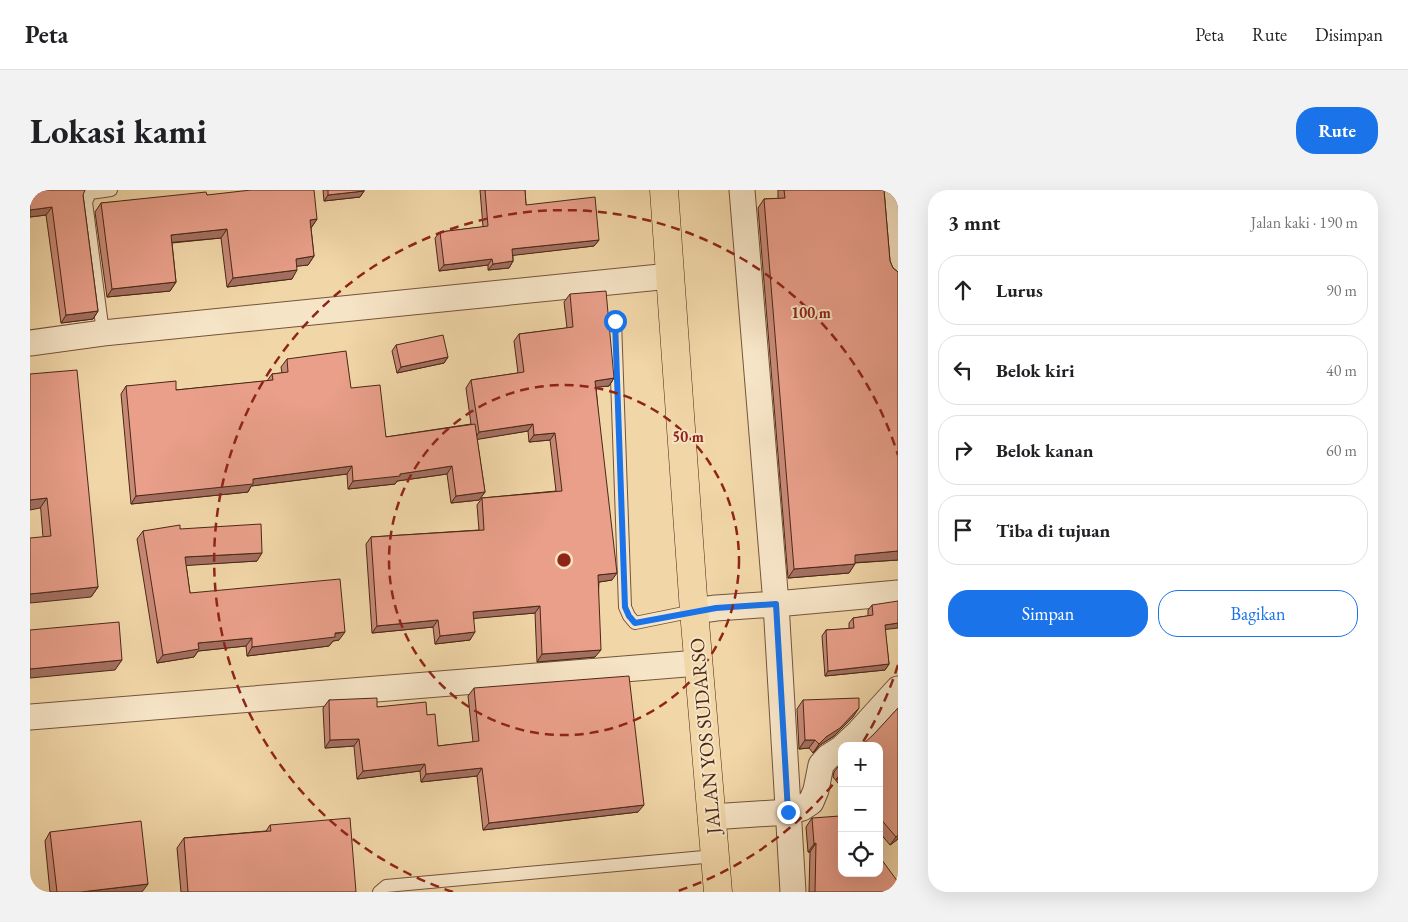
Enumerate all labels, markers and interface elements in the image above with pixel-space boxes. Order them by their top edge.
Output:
text: Peta [25,19,68,50]
text: Peta [1195,23,1224,46]
text: Rute [1252,23,1287,46]
text: Disimpan [1315,23,1383,46]
button: Rute [1296,107,1378,154]
text: Lokasi kami [30,108,207,153]
text: 3 mnt [948,209,1000,236]
text: Jalan kaki · 190 m [1251,212,1358,233]
icon: ahead [949,276,977,304]
text: Lurus [996,278,1043,303]
text: 90 m [1326,280,1357,301]
text: 100 m [791,303,831,322]
route start [604,310,627,333]
icon: left [949,356,977,384]
text: Belok kiri [996,358,1075,383]
text: 40 m [1326,360,1357,381]
text: 50 m [672,427,704,446]
icon: right [949,436,977,464]
text: Belok kanan [996,438,1094,463]
text: 60 m [1326,440,1357,461]
icon: arrive [949,516,977,544]
text: Tiba di tujuan [996,518,1110,543]
centre of rings [555,551,573,569]
button: Simpan [948,590,1148,637]
button: Bagikan [1158,590,1358,637]
street label: JALAN YOS SUDARSO [683,637,727,837]
map controls [838,742,883,877]
button: + [838,742,883,787]
button: − [838,787,883,832]
route end [777,801,800,824]
button: locate [838,832,883,877]

